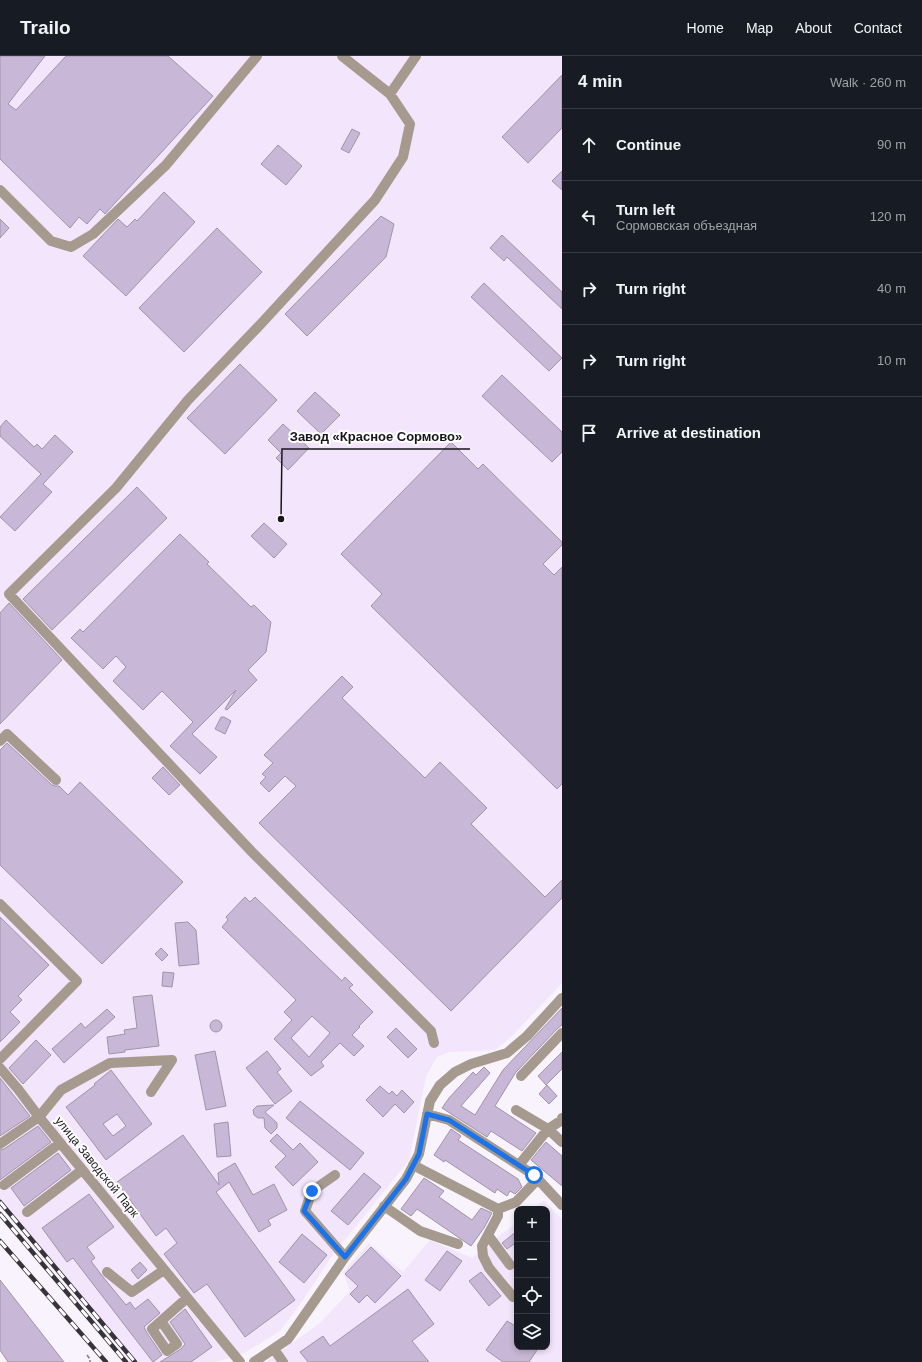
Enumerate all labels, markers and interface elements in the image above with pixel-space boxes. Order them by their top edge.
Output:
text: Trailo [20,17,71,38]
text: Home [687,20,724,36]
text: Map [746,20,773,36]
text: About [795,20,832,36]
text: Contact [854,20,902,36]
text: 4 min [578,72,622,91]
text: Walk · 260 m [830,75,906,90]
icon: ahead [578,134,600,156]
text: Continue [616,136,681,153]
text: 90 m [877,137,906,152]
text: Turn left [616,201,675,218]
icon: left [578,206,600,228]
text: 120 m [870,209,906,224]
text: Сормовская объездная [616,218,757,233]
icon: right [578,278,600,300]
text: Turn right [616,280,686,297]
text: 40 m [877,281,906,296]
icon: right [578,350,600,372]
text: Turn right [616,352,686,369]
text: 10 m [877,353,906,368]
icon: arrive [578,422,600,444]
callout: Завод «Красное Сормово» [282,424,470,449]
text: Arrive at destination [616,424,761,441]
text: Завод «Красное Сормово» [290,429,462,444]
street label: улица Заводской Парк [52,1114,142,1221]
route start [525,1166,543,1184]
route end [303,1182,321,1200]
map controls [514,1206,550,1350]
button: + [514,1206,550,1242]
button: − [514,1242,550,1278]
button: locate [514,1278,550,1314]
button: layers [514,1314,550,1350]

